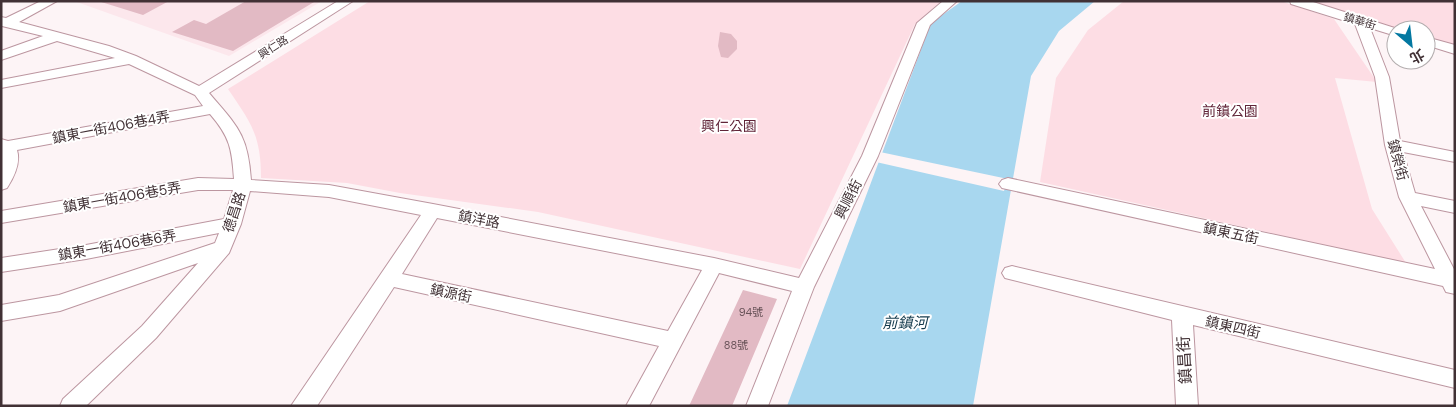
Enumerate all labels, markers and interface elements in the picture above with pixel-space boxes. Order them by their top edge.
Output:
street label: 鎮華街 [1342,9,1378,33]
north arrow [1386,20,1436,70]
street label: 興仁路 [255,32,291,62]
text: 北 [1407,45,1428,68]
park label: 前鎮公園 [1202,102,1258,120]
street label: 鎮東一街406巷4弄 [51,107,171,147]
park label: 興仁公園 [701,117,757,135]
street label: 鎮榮街 [1384,137,1412,183]
street label: 興順街 [830,176,866,222]
street label: 鎮東一街406巷5弄 [62,178,182,216]
street label: 德昌路 [219,189,249,235]
street label: 鎮洋路 [457,206,501,232]
street label: 鎮東五街 [1202,218,1260,248]
street label: 鎮東一街406巷6弄 [57,226,177,264]
street label: 鎮源街 [429,280,473,306]
house number: 94號 [739,305,763,319]
street label: 鎮東四街 [1204,312,1262,342]
water label: 前鎮河 [882,313,930,333]
street label: 鎮昌街 [1173,335,1196,384]
house number: 88號 [724,338,748,352]

